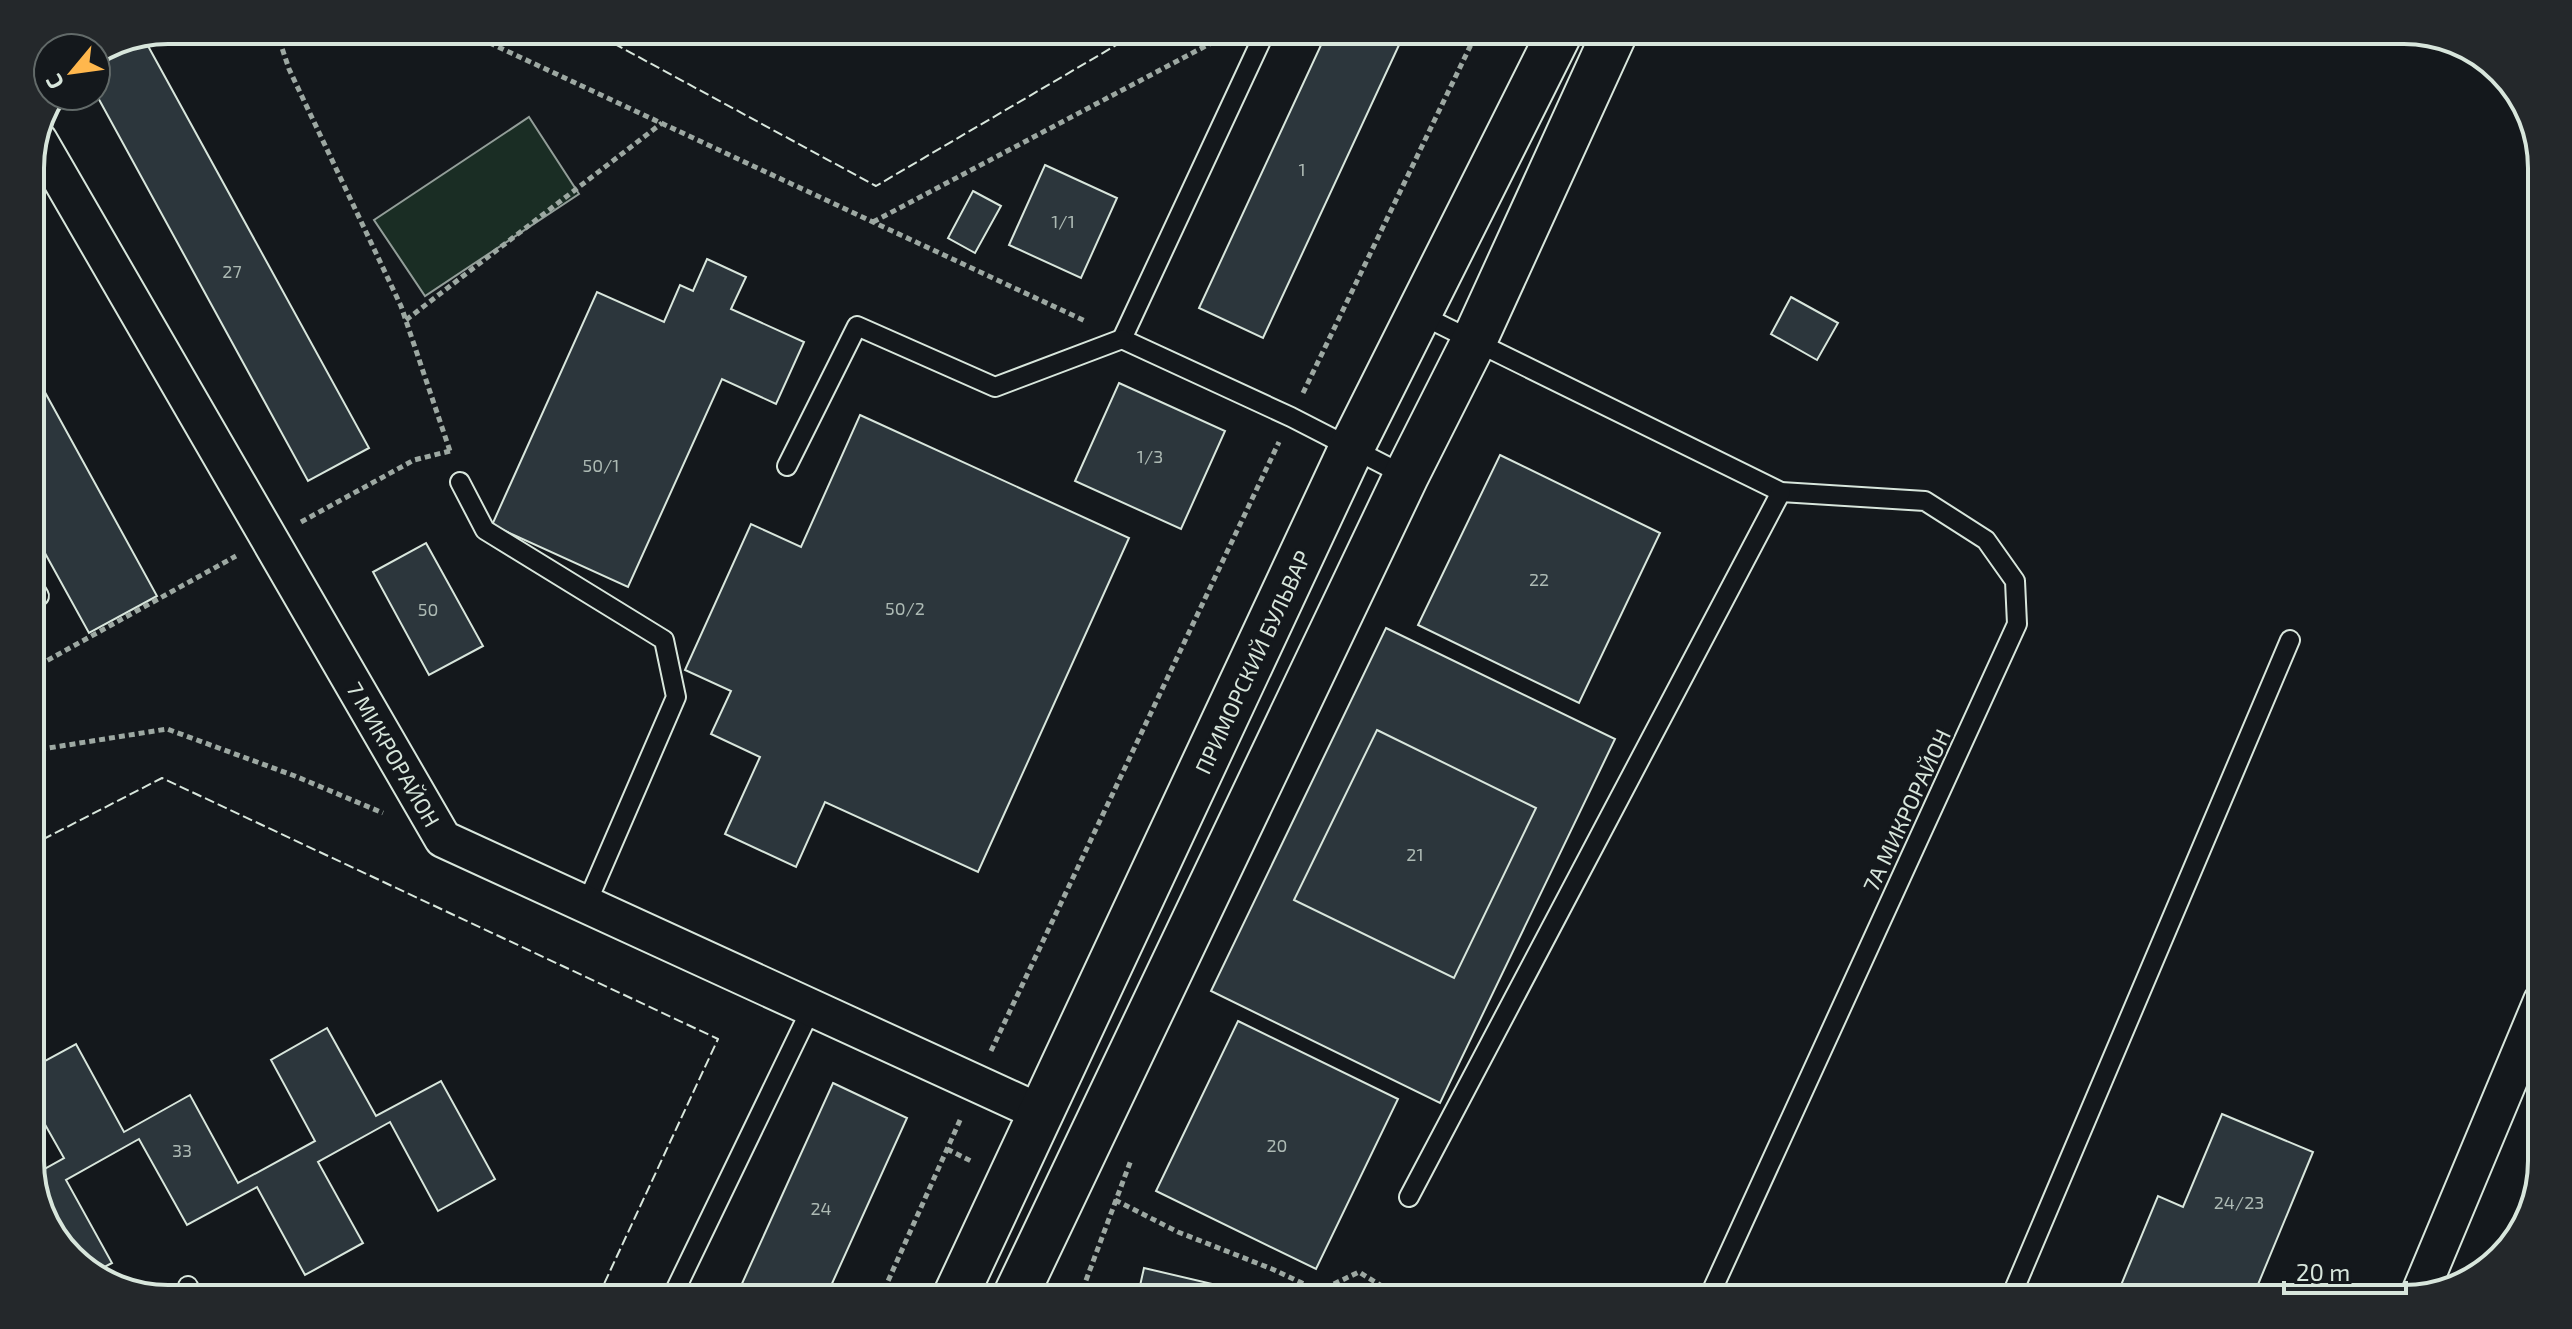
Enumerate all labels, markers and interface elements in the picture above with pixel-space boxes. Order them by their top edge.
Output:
north arrow [32,32,112,112]
text: С [39,70,68,94]
house number: 1 [1298,158,1306,180]
house number: 1/1 [1051,210,1075,232]
house number: 27 [222,260,242,282]
house number: 1/3 [1137,445,1163,467]
house number: 50/1 [583,454,619,476]
street label: ПРИМОРСКИЙ БУЛЬВАР [1189,546,1315,778]
house number: 22 [1529,568,1549,590]
house number: 50/2 [885,597,925,619]
house number: 50 [418,598,438,620]
street label: 7 МИКРОРАЙОН [342,677,446,831]
street label: 7А МИКРОРАЙОН [1857,725,1955,895]
house number: 21 [1406,843,1424,865]
house number: 20 [1267,1134,1287,1156]
house number: 33 [172,1139,192,1161]
house number: 24/23 [2214,1191,2264,1213]
house number: 24 [810,1197,832,1219]
scale bar [2284,1245,2406,1295]
text: 20 m [2296,1257,2350,1286]

